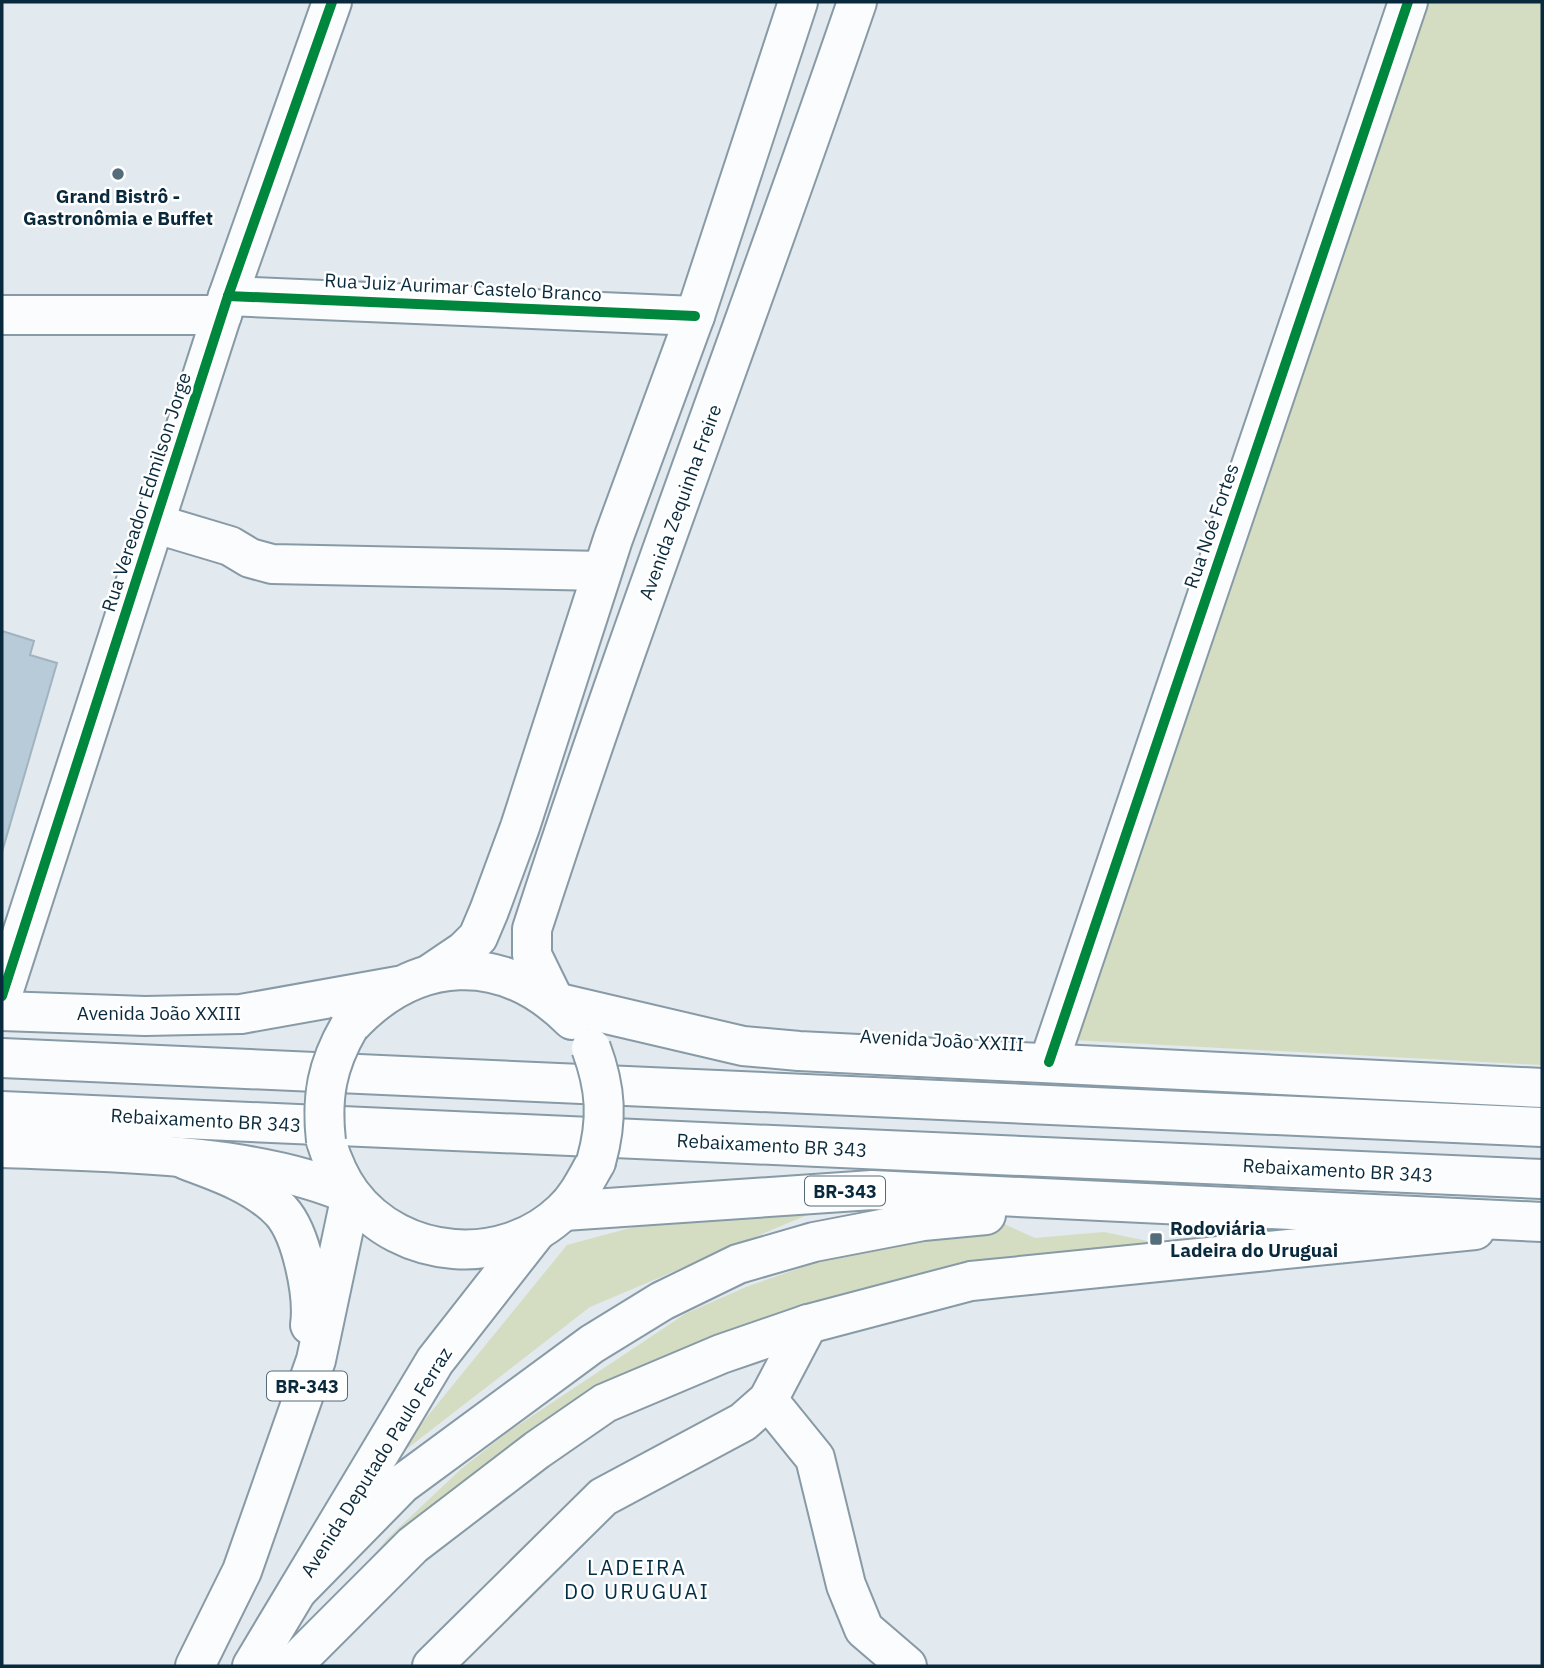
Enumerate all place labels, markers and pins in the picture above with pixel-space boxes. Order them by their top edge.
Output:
marker: Grand Bistrô - Gastronômia e Buffet [110,166,126,182]
place label: Grand Bistrô - Gastronômia e Buffet [23,184,213,230]
place label: Rodoviária Ladeira do Uruguai [1170,1216,1338,1262]
marker: Rodoviária Ladeira do Uruguai [1148,1231,1164,1247]

